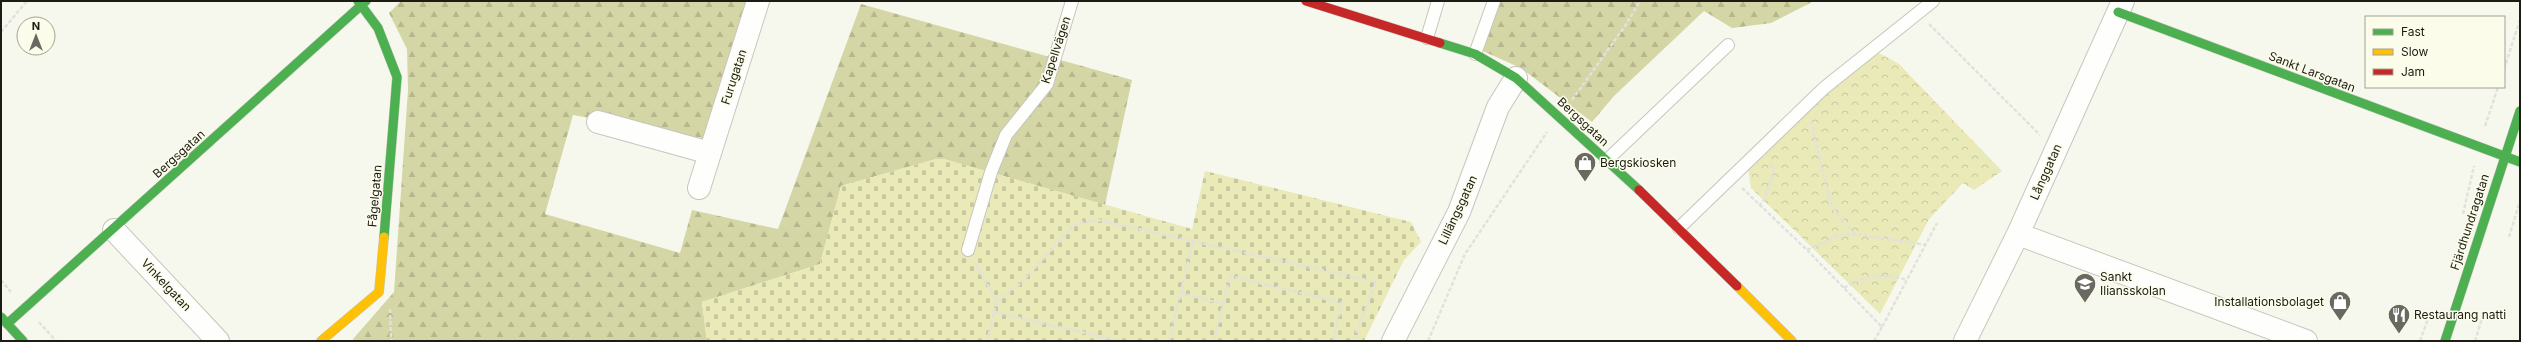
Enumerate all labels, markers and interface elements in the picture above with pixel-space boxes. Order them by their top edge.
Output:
street label: Kapellvägen [1038,14,1073,85]
north arrow [16,16,56,56]
legend [2365,16,2505,88]
text: N [32,19,40,33]
text: Fast [2401,24,2425,39]
text: Slow [2401,44,2429,59]
street label: Furugatan [718,47,750,106]
street label: Sankt Larsgatan [2267,48,2358,95]
text: Jam [2401,64,2425,79]
street label: Bergsgatan [1555,94,1612,149]
street label: Bergsgatan [150,126,208,181]
street label: Långgatan [2027,141,2065,202]
shop icon: Bergskiosken [1572,150,1598,183]
place label: Bergskiosken [1600,155,1676,170]
street label: Fågelgatan [364,164,385,228]
street label: Fjärdhundragatan [2447,172,2492,272]
street label: Lillängsgatan [1435,173,1480,247]
street label: Vinkelgatan [138,255,194,314]
place label: Sankt Iliansskolan [2100,269,2166,298]
school or university icon: Sankt Iliansskolan [2072,271,2098,304]
shop icon: Installationsbolaget [2327,289,2353,322]
place label: Installationsbolaget [2214,294,2324,309]
restaurant icon: Restaurang natti [2386,302,2412,335]
place label: Restaurang natti [2414,307,2506,322]

